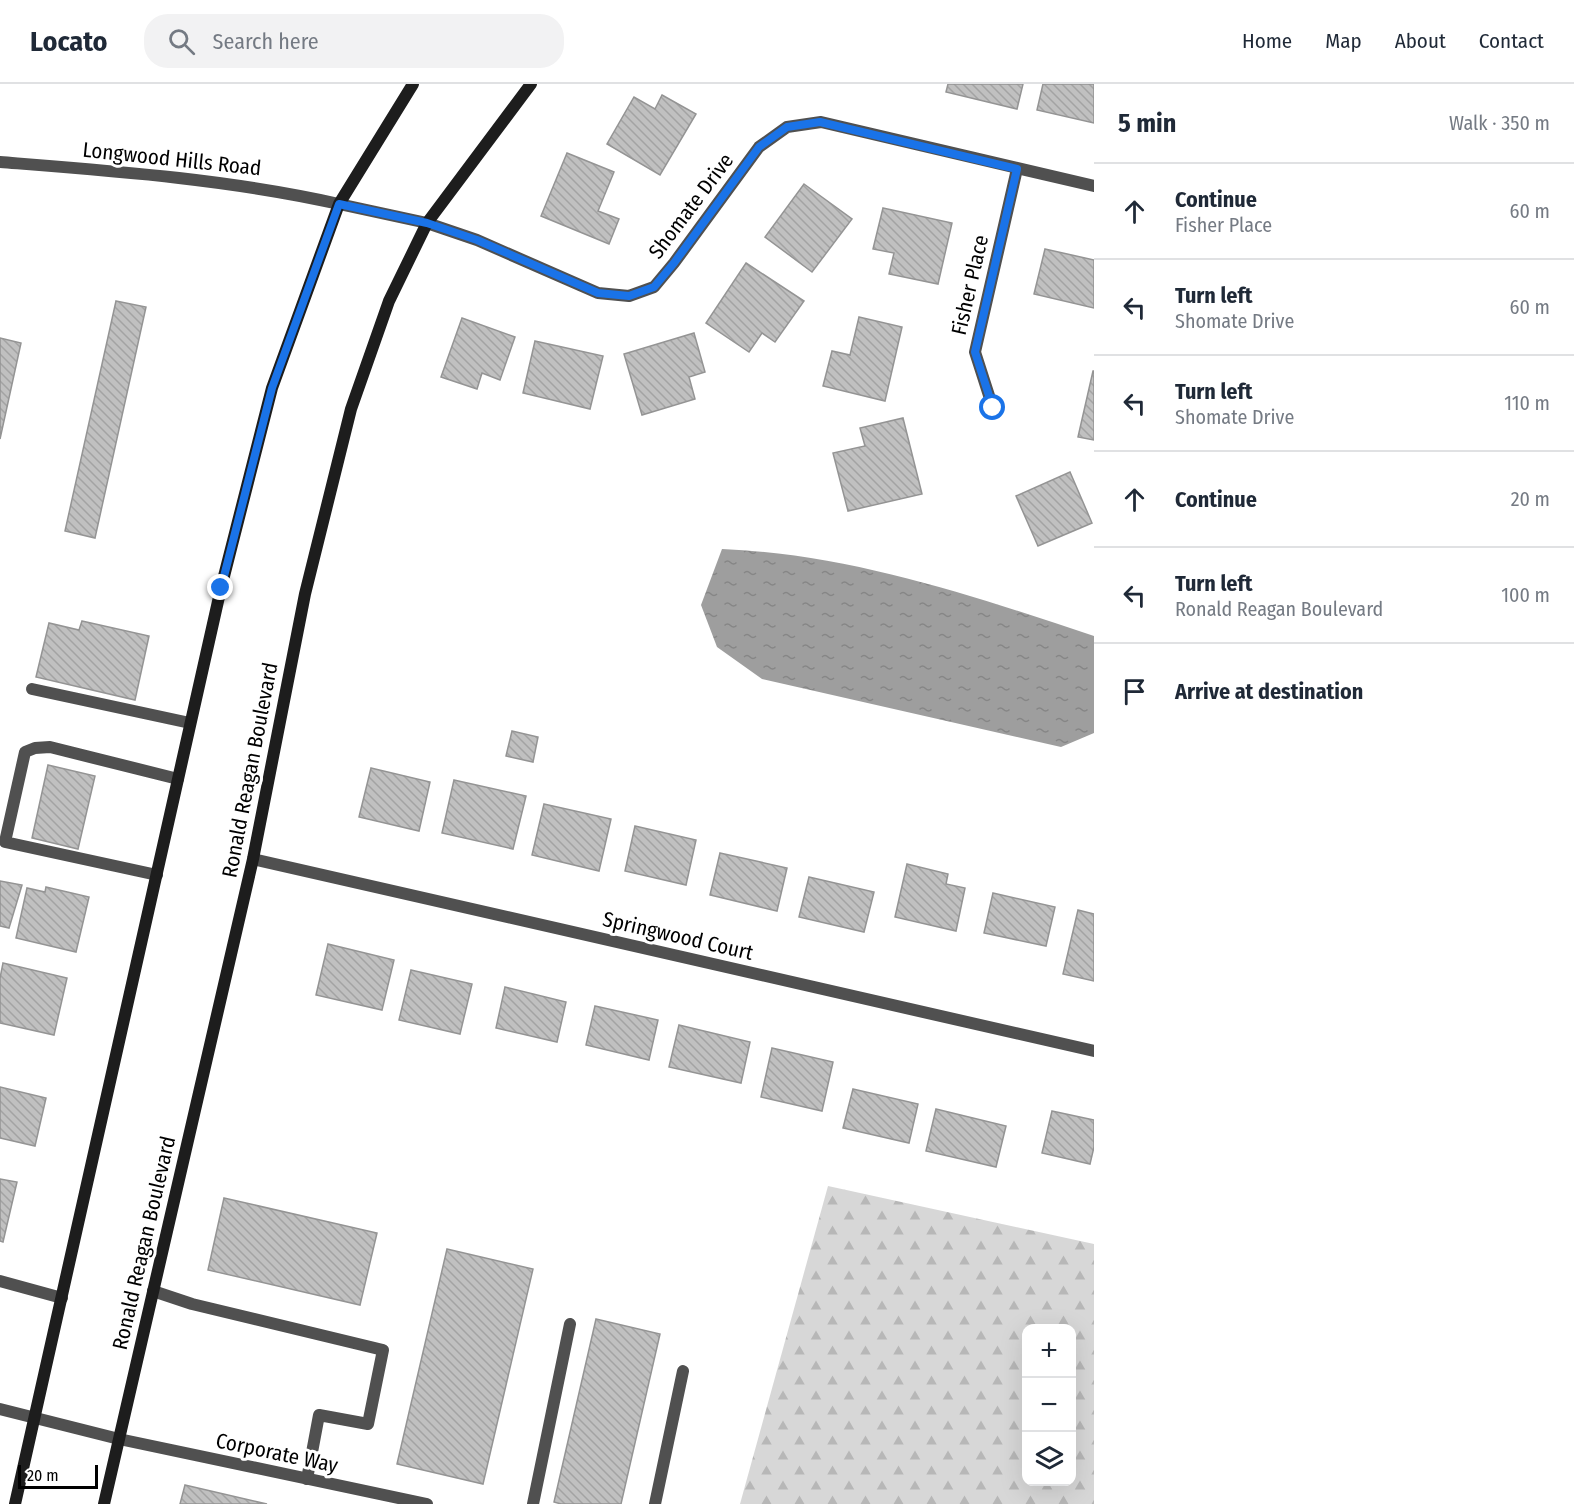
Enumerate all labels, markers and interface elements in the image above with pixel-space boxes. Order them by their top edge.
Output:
search box [144,14,564,68]
text: Locato [30,25,108,58]
icon: search [165,25,198,58]
text: Search here [213,28,319,55]
text: Home [1242,28,1292,54]
text: Map [1325,28,1362,54]
text: About [1395,28,1446,54]
text: Contact [1479,28,1544,54]
text: 5 min [1118,108,1176,139]
text: Walk · 350 m [1449,111,1550,135]
street label: Longwood Hills Road [81,137,263,181]
street label: Shomate Drive [643,148,739,264]
text: Continue [1175,186,1257,213]
icon: ahead [1118,195,1151,228]
text: 60 m [1510,199,1550,223]
text: Fisher Place [1175,213,1272,237]
street label: Fisher Place [946,232,994,338]
text: Turn left [1175,282,1253,309]
icon: left [1118,291,1151,324]
text: 60 m [1510,295,1550,319]
text: Shomate Drive [1175,309,1294,333]
text: Turn left [1175,378,1253,405]
icon: left [1118,387,1151,420]
text: 110 m [1504,391,1550,415]
route start [979,394,1005,420]
text: Shomate Drive [1175,405,1294,429]
icon: ahead [1118,483,1151,516]
text: Continue [1175,486,1257,513]
text: 20 m [1511,487,1550,511]
text: Turn left [1175,570,1253,597]
route end [207,574,233,600]
icon: left [1118,579,1151,612]
text: 100 m [1501,583,1550,607]
text: Ronald Reagan Boulevard [1175,597,1383,621]
street label: Ronald Reagan Boulevard [216,660,284,880]
icon: arrive [1118,675,1151,708]
text: Arrive at destination [1175,678,1363,705]
street label: Springwood Court [600,906,756,966]
street label: Ronald Reagan Boulevard [107,1134,181,1352]
map controls [1022,1324,1076,1486]
button: + [1022,1324,1076,1378]
button: − [1022,1378,1076,1432]
street label: Corporate Way [214,1427,341,1479]
button: layers [1022,1432,1076,1486]
scale bar [18,1462,98,1490]
text: 20 m [27,1466,58,1485]

